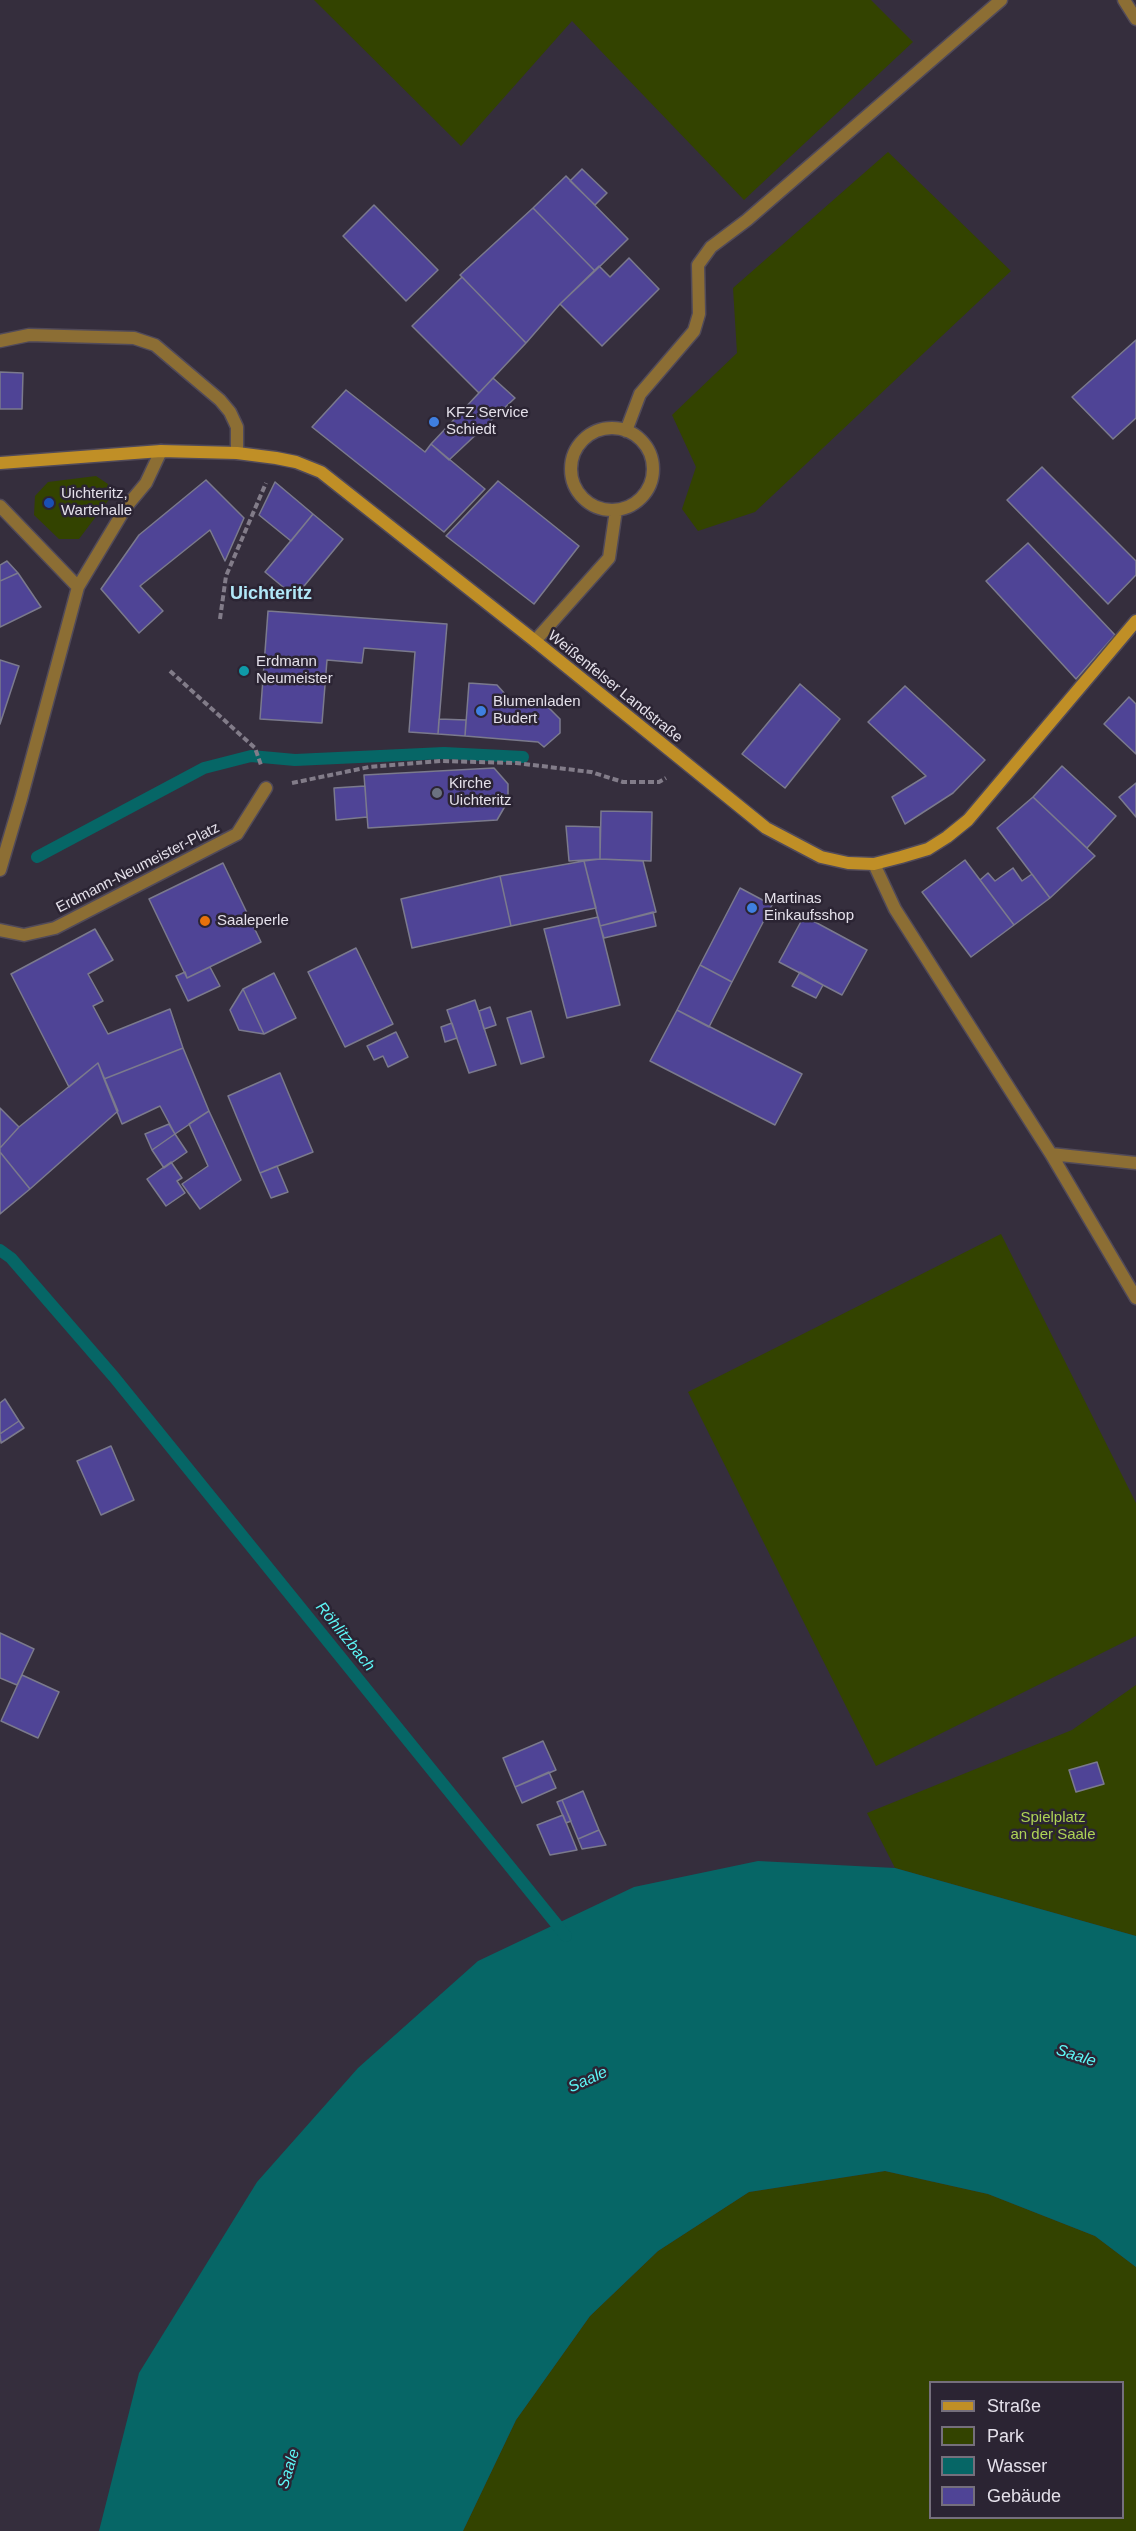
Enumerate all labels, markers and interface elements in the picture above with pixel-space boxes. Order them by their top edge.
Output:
place label: KFZ Service Schiedt [446,404,529,439]
marker: KFZ Service Schiedt [427,415,441,429]
place label: Uichteritz, Wartehalle [61,485,132,520]
marker: Uichteritz, Wartehalle [42,496,56,510]
district label: Uichteritz [230,583,312,605]
street label: Weißenfelser Landstraße [544,627,686,747]
place label: Erdmann Neumeister [256,653,333,688]
marker: Erdmann Neumeister [237,664,251,678]
place label: Blumenladen Budert [493,693,581,728]
marker: Blumenladen Budert [474,704,488,718]
place label: Kirche Uichteritz [449,775,512,810]
marker: Kirche Uichteritz [430,786,444,800]
street label: Erdmann-Neumeister-Platz [53,819,223,917]
place label: Martinas Einkaufsshop [764,890,854,925]
marker: Martinas Einkaufsshop [745,901,759,915]
place label: Saaleperle [217,912,289,930]
marker: Saaleperle [198,914,212,928]
water label: Röhlitzbach [311,1598,379,1676]
park label: Spielplatz an der Saale [1010,1809,1096,1844]
water label: Saale [1054,2041,1098,2071]
water label: Saale [565,2063,611,2097]
legend [929,2381,1124,2519]
text: Straße [987,2396,1041,2416]
text: Park [987,2426,1024,2446]
water label: Saale [274,2447,304,2491]
text: Wasser [987,2456,1047,2476]
text: Gebäude [987,2486,1061,2506]

